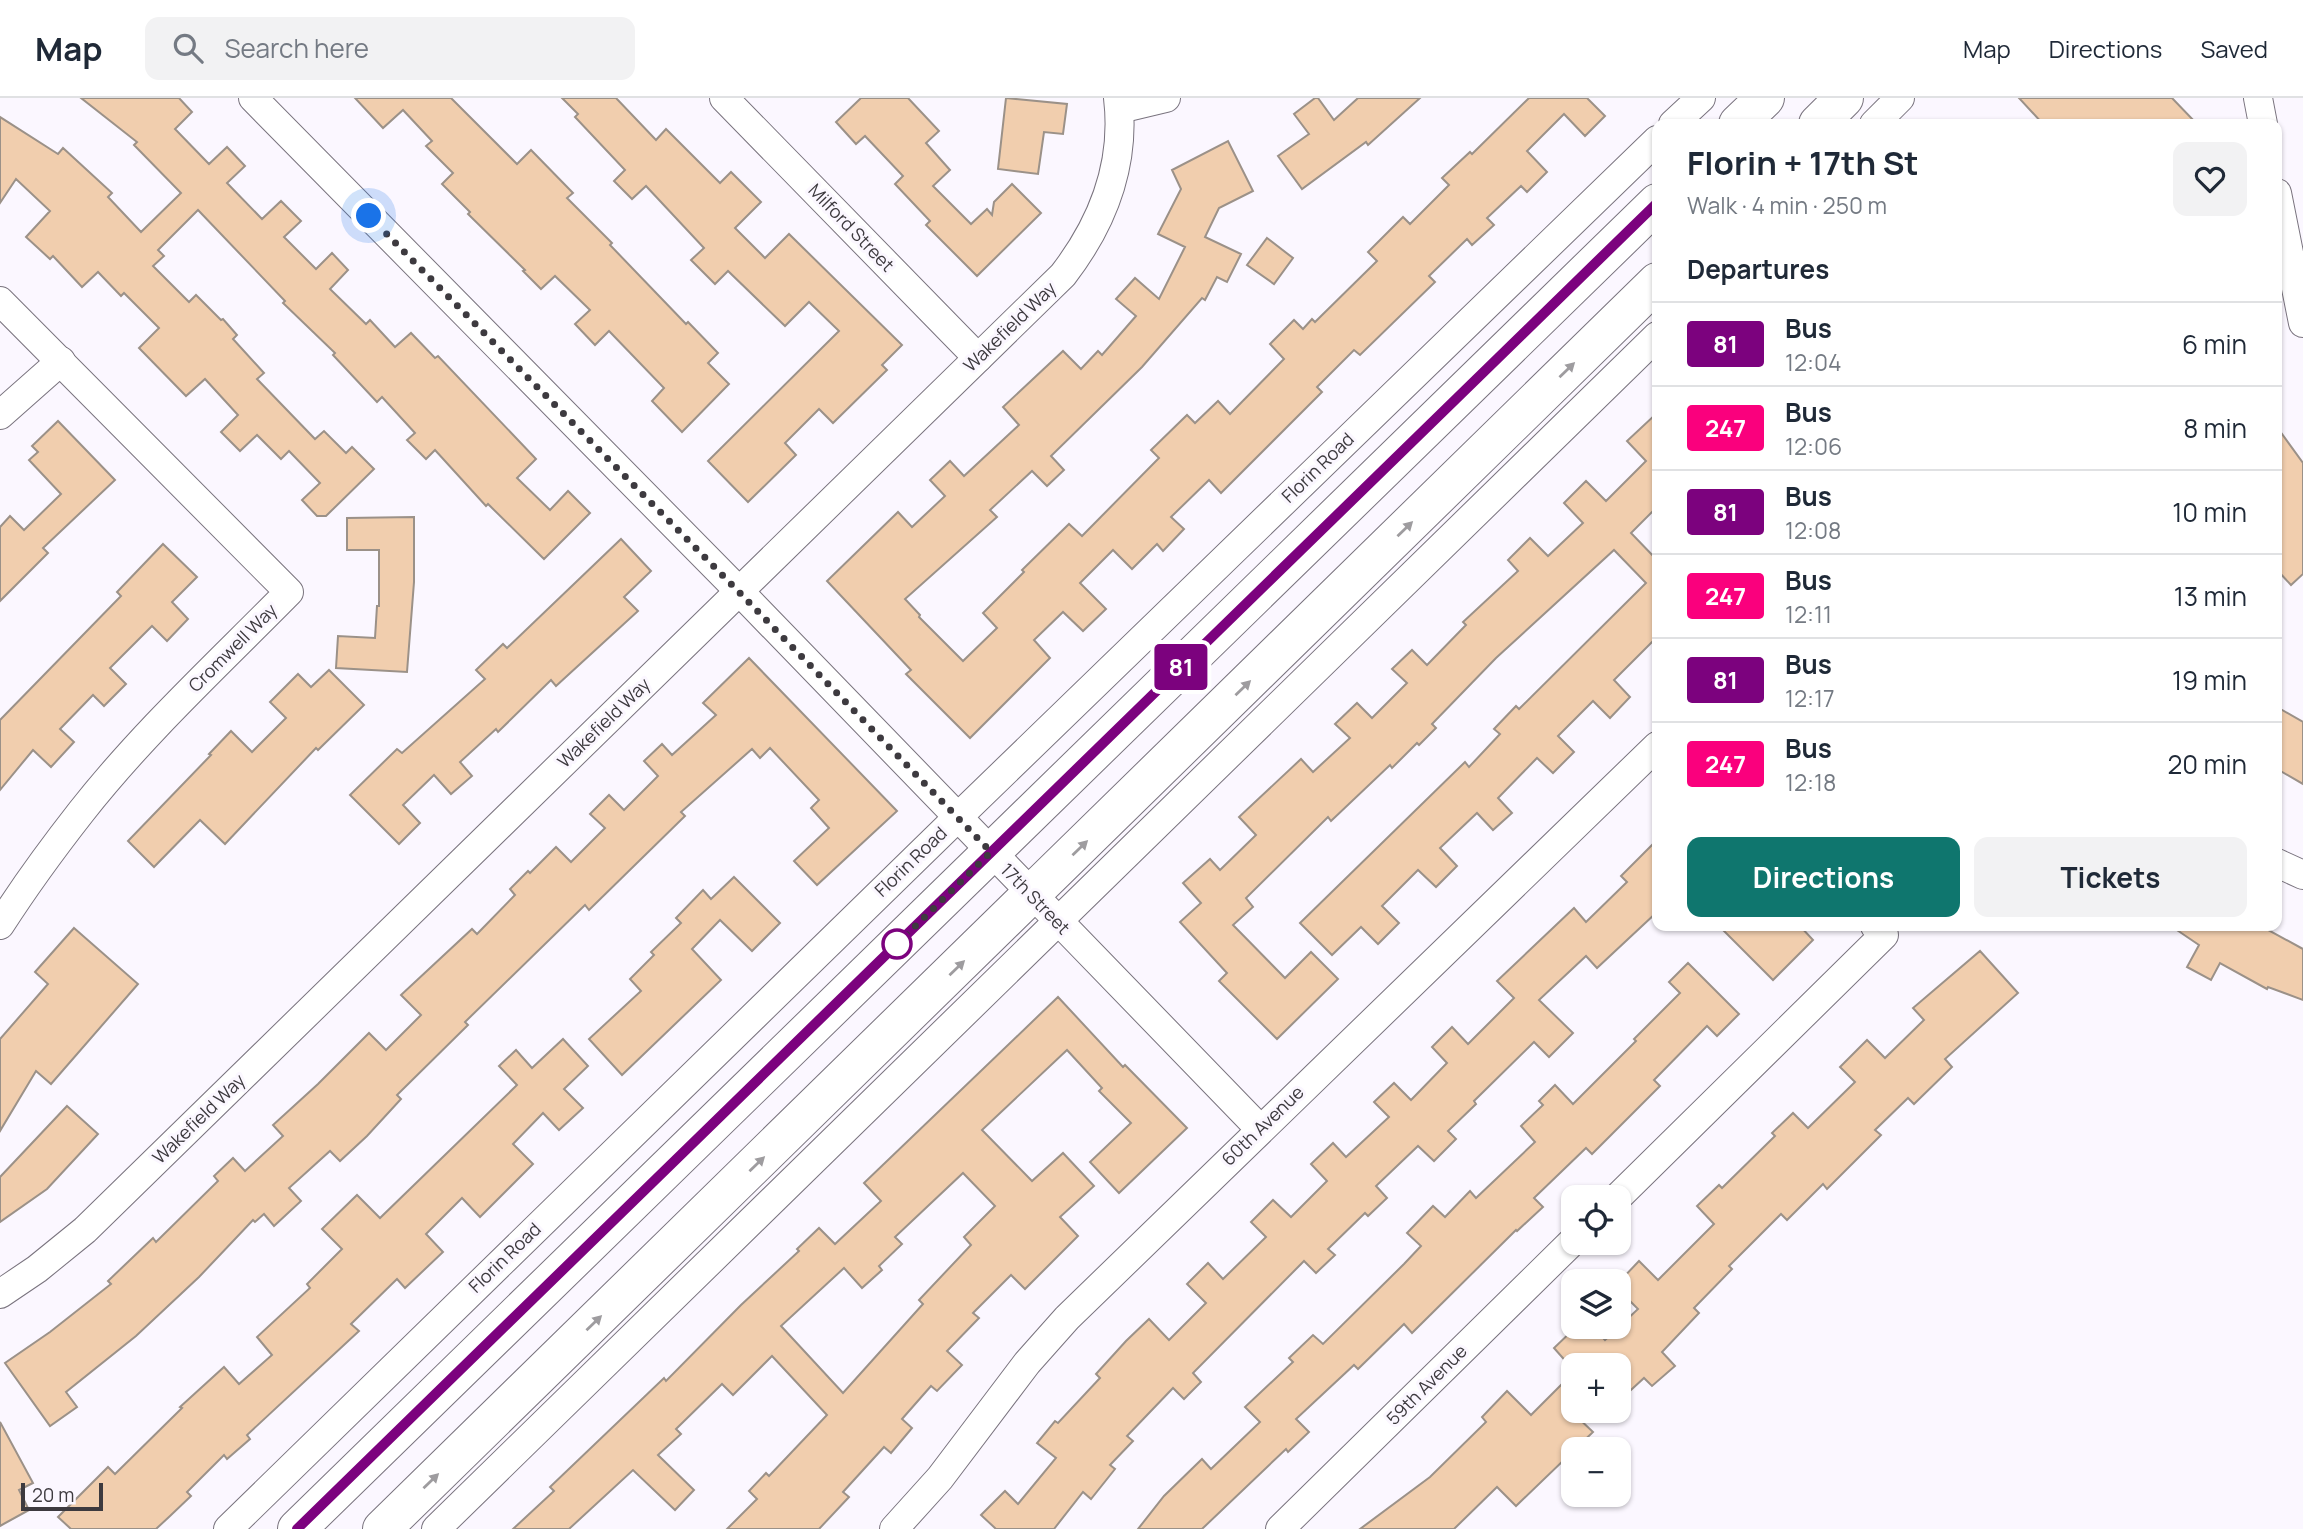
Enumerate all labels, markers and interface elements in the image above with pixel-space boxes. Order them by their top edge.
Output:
search box [145,17,635,80]
text: Map [35,26,103,71]
icon: search [169,29,207,67]
text: Search here [225,30,369,66]
text: Map [1963,32,2011,65]
text: Directions [2049,32,2162,65]
text: Saved [2200,32,2268,65]
text: Florin + 17th St [1687,140,1919,185]
button: heart [2173,142,2247,216]
street label: Milford Street [804,178,900,277]
text: Walk · 4 min · 250 m [1687,189,1887,221]
your location [351,198,386,233]
text: Departures [1687,251,1829,287]
street label: Wakefield Way [958,276,1061,377]
text: Bus [1785,310,1832,346]
text: 6 min [2182,326,2247,362]
text: 81 [1713,327,1738,360]
text: 12:04 [1785,346,1842,378]
one-way arrow [1559,361,1576,378]
text: Bus [1785,394,1832,430]
text: 8 min [2183,410,2247,446]
text: 247 [1705,411,1746,444]
street label: Florin Road [1276,427,1359,508]
text: 12:06 [1785,430,1842,462]
text: Bus [1785,478,1832,514]
text: 10 min [2172,494,2247,530]
text: 81 [1713,495,1738,528]
text: 12:08 [1785,514,1841,546]
one-way arrow [1396,522,1413,538]
text: Bus [1785,562,1832,598]
text: 13 min [2174,578,2247,614]
text: 247 [1705,579,1746,612]
street label: Cromwell Way [183,597,282,697]
text: 12:11 [1785,598,1832,630]
line badge: 81 [1150,644,1212,690]
text: Bus [1785,646,1832,682]
text: 81 [1168,650,1194,683]
text: 19 min [2172,662,2247,698]
text: 81 [1713,663,1738,696]
street label: Wakefield Way [552,672,655,773]
one-way arrow [1234,680,1251,697]
text: 12:17 [1785,682,1834,714]
text: Bus [1785,730,1832,766]
text: 20 min [2168,746,2247,782]
text: 247 [1705,747,1746,780]
text: 12:18 [1785,766,1836,798]
street label: Florin Road [869,821,952,902]
button: Directions [1687,837,1960,917]
button: Tickets [1974,837,2247,917]
one-way arrow [1071,840,1088,856]
street label: 17th Street [996,857,1076,939]
unlabelled marker [882,929,912,959]
one-way arrow [949,959,966,976]
street label: Wakefield Way [147,1068,250,1169]
street label: 60th Avenue [1216,1080,1309,1170]
one-way arrow [748,1155,765,1172]
map controls [1561,1185,1631,1507]
button: locate [1561,1185,1631,1255]
street label: Florin Road [463,1217,546,1298]
button: layers [1561,1269,1631,1339]
one-way arrow [585,1315,602,1331]
street label: 59th Avenue [1381,1339,1472,1430]
button: + [1561,1353,1631,1423]
button: − [1561,1437,1631,1507]
one-way arrow [422,1474,439,1490]
scale bar [21,1480,103,1512]
text: 20 m [32,1482,74,1508]

